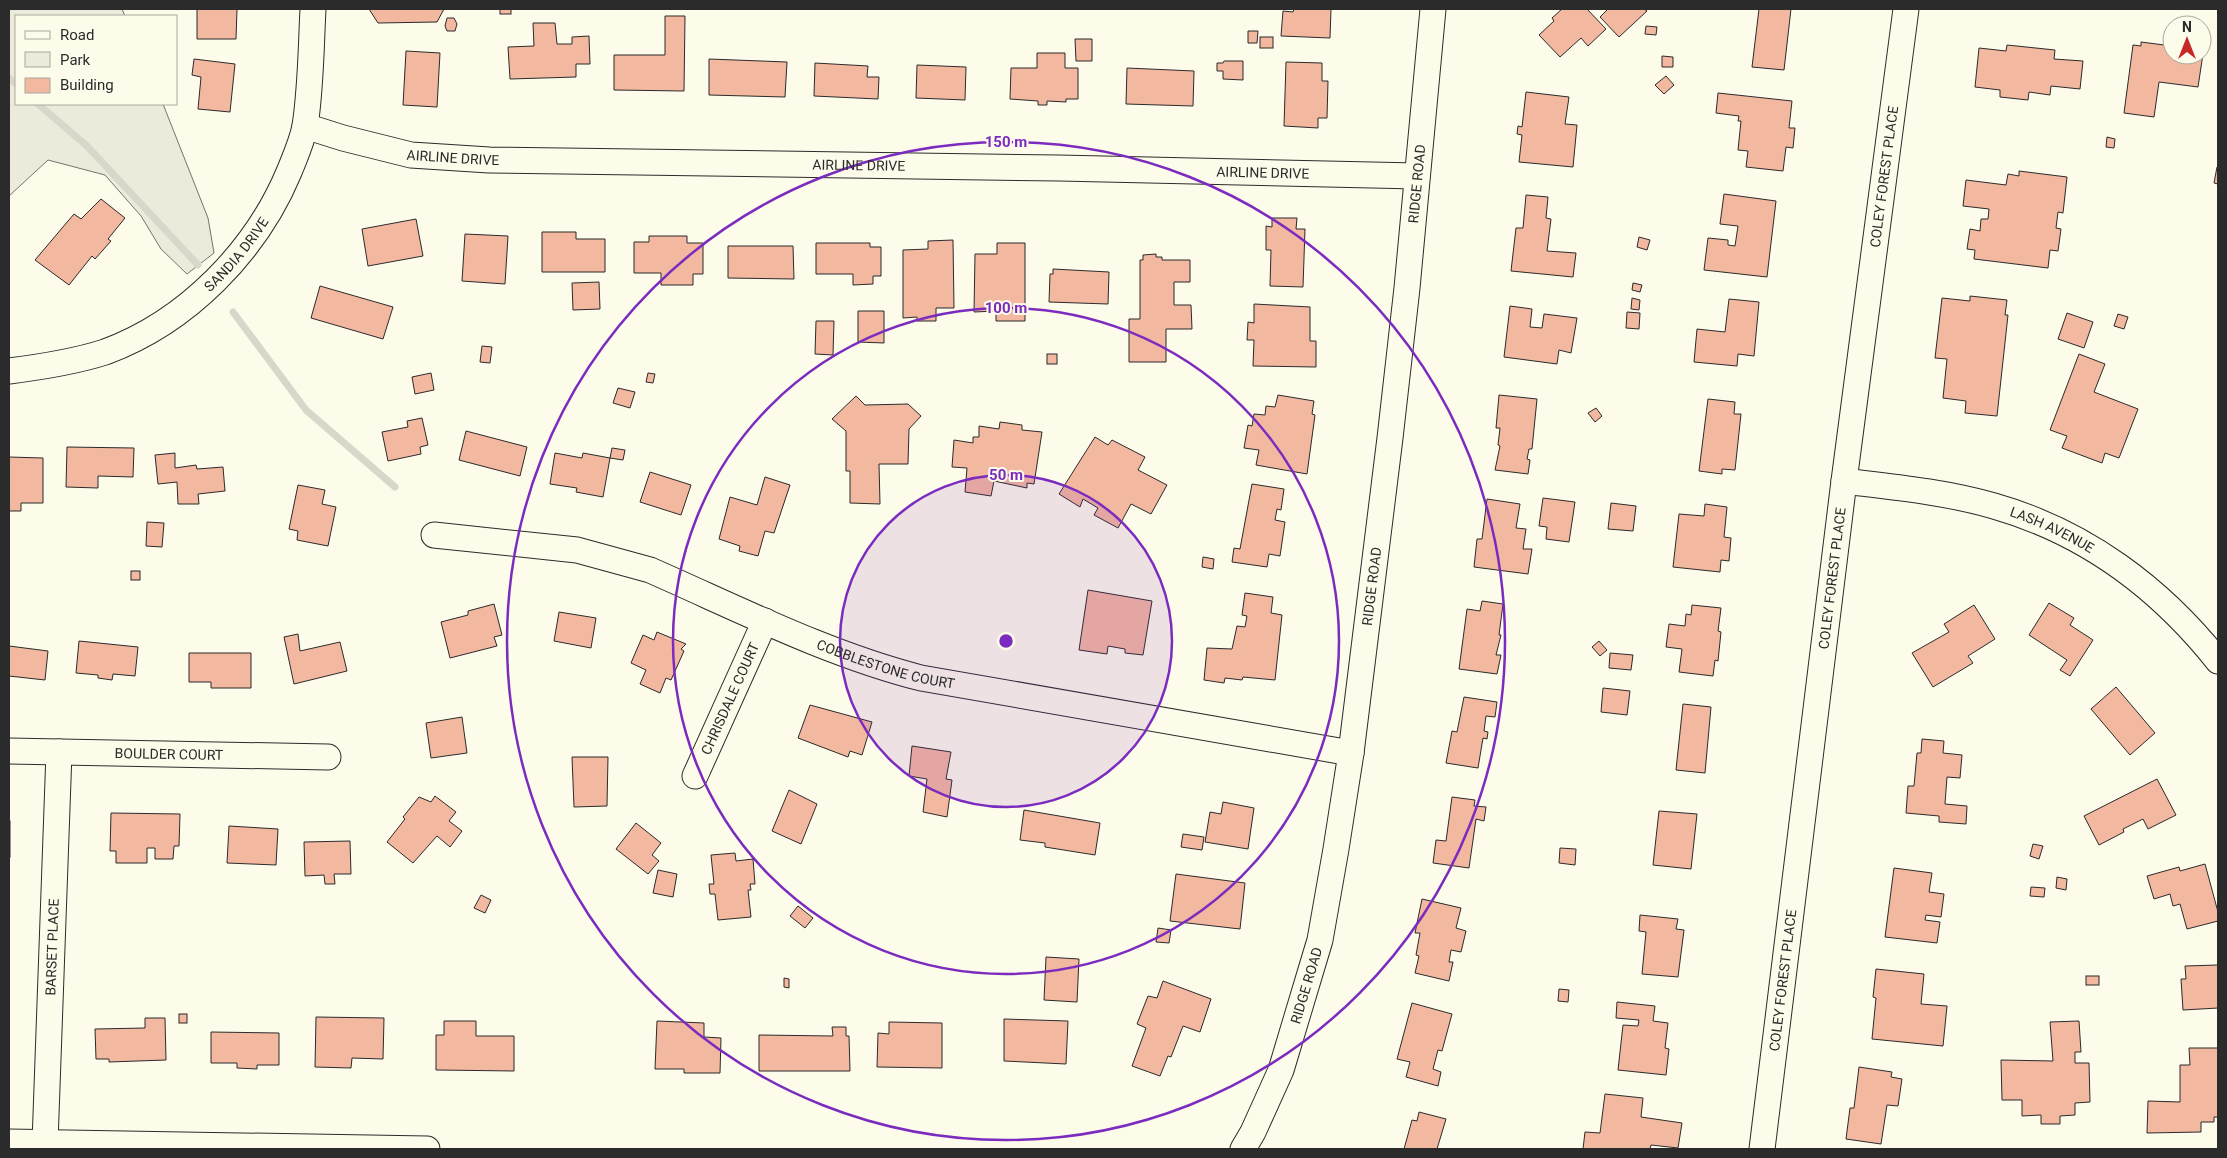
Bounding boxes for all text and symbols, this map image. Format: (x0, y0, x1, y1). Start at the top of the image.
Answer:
legend (15, 15, 178, 105)
north arrow (2162, 15, 2212, 65)
text: N (2182, 19, 2192, 35)
text: Road (60, 26, 94, 44)
text: Park (60, 51, 91, 69)
text: Building (60, 76, 114, 94)
street label: COLEY FOREST PLACE (1867, 105, 1901, 248)
text: 150 m (985, 133, 1027, 151)
street label: RIDGE ROAD (1405, 144, 1428, 224)
street label: AIRLINE DRIVE (406, 147, 500, 168)
street label: AIRLINE DRIVE (812, 157, 905, 174)
street label: AIRLINE DRIVE (1216, 164, 1309, 182)
street label: SANDIA DRIVE (201, 214, 272, 295)
text: 100 m (985, 299, 1027, 317)
text: 50 m (989, 466, 1023, 484)
street label: LASH AVENUE (2008, 504, 2097, 556)
street label: COLEY FOREST PLACE (1815, 506, 1849, 650)
street label: RIDGE ROAD (1359, 546, 1384, 627)
centre of rings (997, 632, 1015, 650)
street label: COBBLESTONE COURT (814, 636, 957, 692)
street label: CHRISDALE COURT (698, 639, 763, 757)
street label: BOULDER COURT (115, 745, 224, 763)
street label: BARSET PLACE (42, 898, 62, 996)
street label: COLEY FOREST PLACE (1766, 908, 1799, 1052)
street label: RIDGE ROAD (1287, 945, 1325, 1026)

